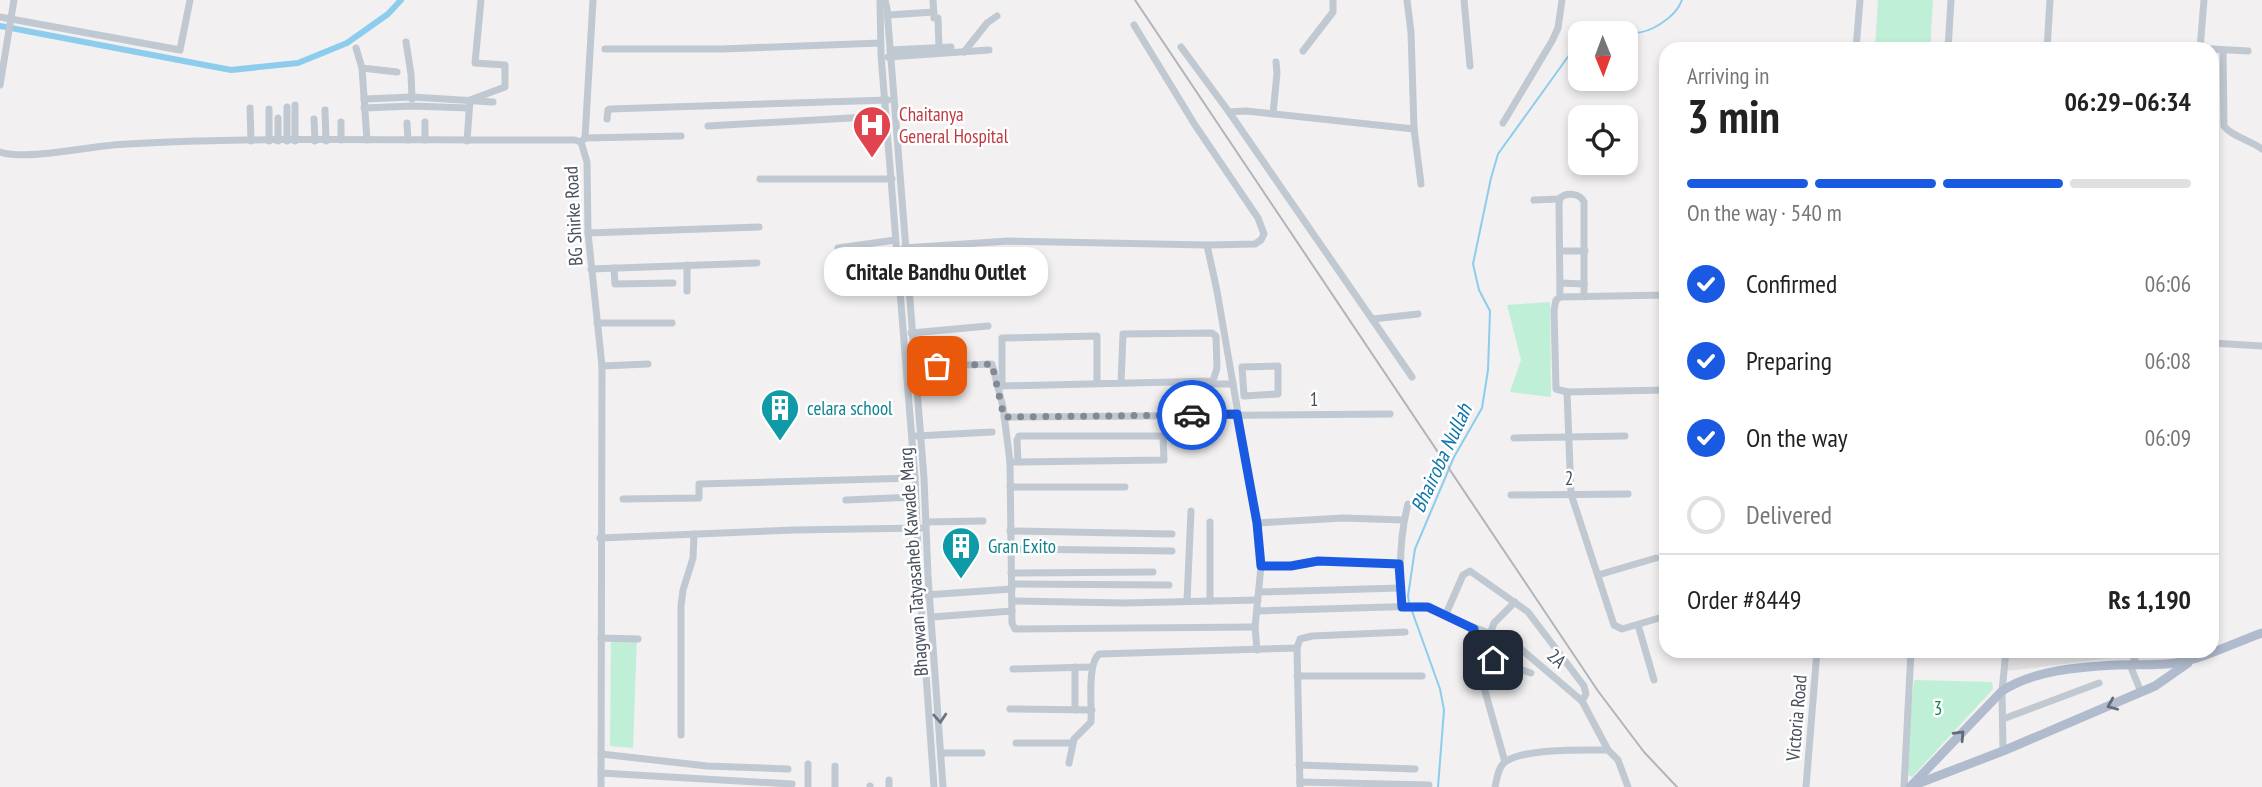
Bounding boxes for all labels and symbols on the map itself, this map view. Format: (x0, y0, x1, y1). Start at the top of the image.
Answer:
north arrow (1568, 21, 1638, 91)
place label: Chaitanya General Hospital (899, 102, 1009, 148)
hospital icon: Chaitanya General Hospital (851, 104, 893, 159)
street label: BG Shirke Road (558, 166, 588, 266)
callout: Chitale Bandhu Outlet (825, 247, 1049, 296)
pin (907, 336, 967, 396)
courier (1157, 380, 1227, 450)
building icon: celara school (759, 387, 801, 442)
street label: 1 (1310, 387, 1318, 411)
place label: celara school (807, 396, 893, 420)
water label: Bhairoba Nullah (1404, 398, 1479, 517)
street label: Bhagwan Tatyasaheb Kawade Marg (893, 447, 933, 677)
street label: 2 (1565, 466, 1573, 490)
building icon: Gran Exito (940, 525, 982, 580)
place label: Gran Exito (988, 534, 1056, 558)
pin (1463, 630, 1523, 690)
street label: 2A (1542, 643, 1572, 673)
street label: Victoria Road (1780, 674, 1812, 763)
park label: 3 (1934, 696, 1942, 720)
one-way arrow (2107, 696, 2119, 710)
one-way arrow (932, 713, 947, 724)
one-way arrow (1952, 731, 1964, 744)

